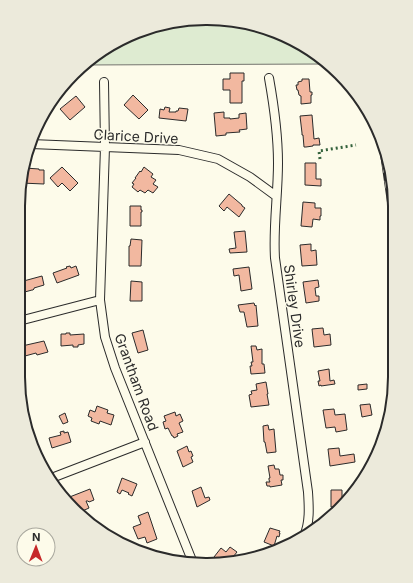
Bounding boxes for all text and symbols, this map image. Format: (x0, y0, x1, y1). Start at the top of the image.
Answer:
street label: Clarice Drive (93, 125, 179, 147)
street label: Shirley Drive (281, 263, 309, 349)
street label: Grantham Road (111, 331, 163, 433)
north arrow (16, 527, 56, 567)
text: N (32, 530, 40, 544)

